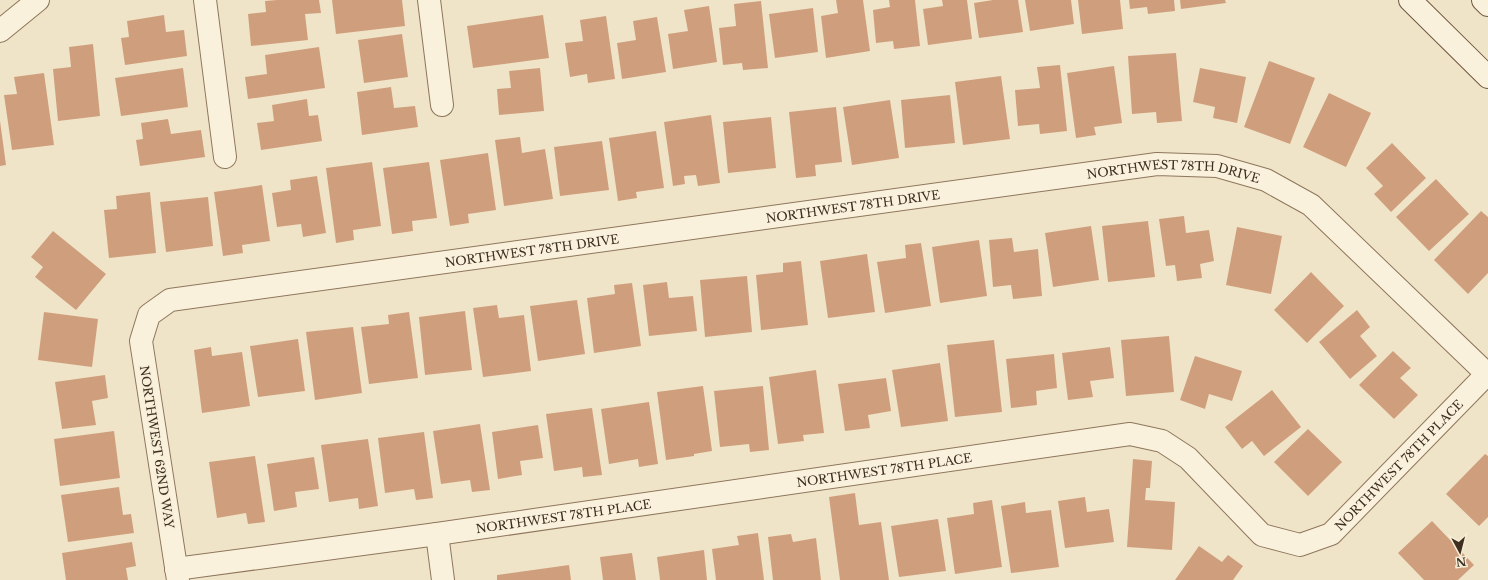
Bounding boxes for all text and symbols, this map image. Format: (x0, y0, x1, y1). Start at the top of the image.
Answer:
street label: NORTHWEST 78TH DRIVE (1086, 156, 1262, 186)
street label: NORTHWEST 78TH DRIVE (765, 186, 941, 225)
street label: NORTHWEST 78TH DRIVE (444, 231, 620, 270)
street label: NORTHWEST 62ND WAY (137, 364, 177, 530)
street label: NORTHWEST 78TH PLACE (1331, 396, 1466, 533)
street label: NORTHWEST 78TH PLACE (795, 449, 973, 490)
street label: NORTHWEST 78TH PLACE (475, 496, 652, 536)
north arrow (1440, 532, 1480, 572)
text: N (1455, 554, 1467, 570)

